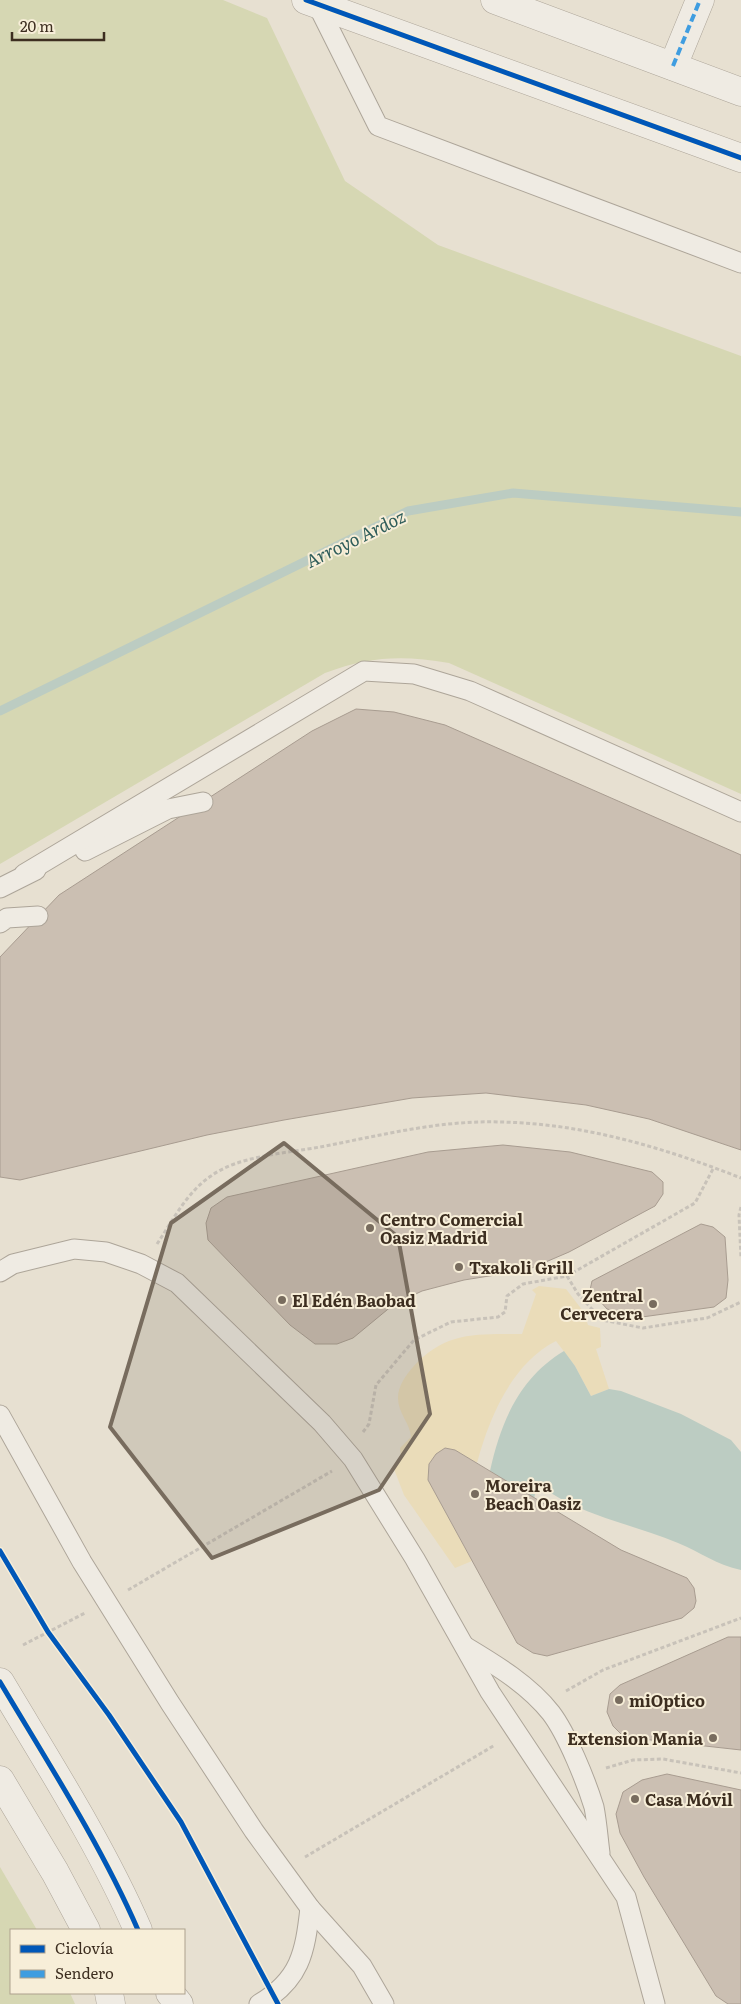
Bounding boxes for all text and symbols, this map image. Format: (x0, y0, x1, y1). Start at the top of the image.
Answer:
scale bar (12, 10, 105, 42)
text: 20 m (20, 14, 54, 37)
water label: Arroyo Ardoz (300, 502, 410, 574)
place label: Centro Comercial Oasiz Madrid (380, 1207, 523, 1249)
marker: Centro Comercial Oasiz Madrid (364, 1222, 376, 1234)
place label: Txakoli Grill (469, 1255, 574, 1279)
marker: Txakoli Grill (453, 1261, 465, 1273)
place label: Zentral Cervecera (560, 1283, 644, 1325)
place label: El Edén Baobad (292, 1288, 416, 1312)
marker: El Edén Baobad (276, 1294, 288, 1306)
marker: Zentral Cervecera (647, 1298, 659, 1310)
place label: Moreira Beach Oasiz (485, 1473, 582, 1515)
marker: Moreira Beach Oasiz (469, 1488, 481, 1500)
place label: miOptico (629, 1688, 705, 1712)
marker: miOptico (613, 1694, 625, 1706)
place label: Extension Mania (567, 1726, 704, 1750)
marker: Extension Mania (707, 1732, 719, 1744)
place label: Casa Móvil (645, 1787, 733, 1811)
marker: Casa Móvil (629, 1793, 641, 1805)
legend (10, 1929, 185, 1994)
text: Ciclovía (55, 1936, 114, 1959)
text: Sendero (55, 1961, 114, 1984)

